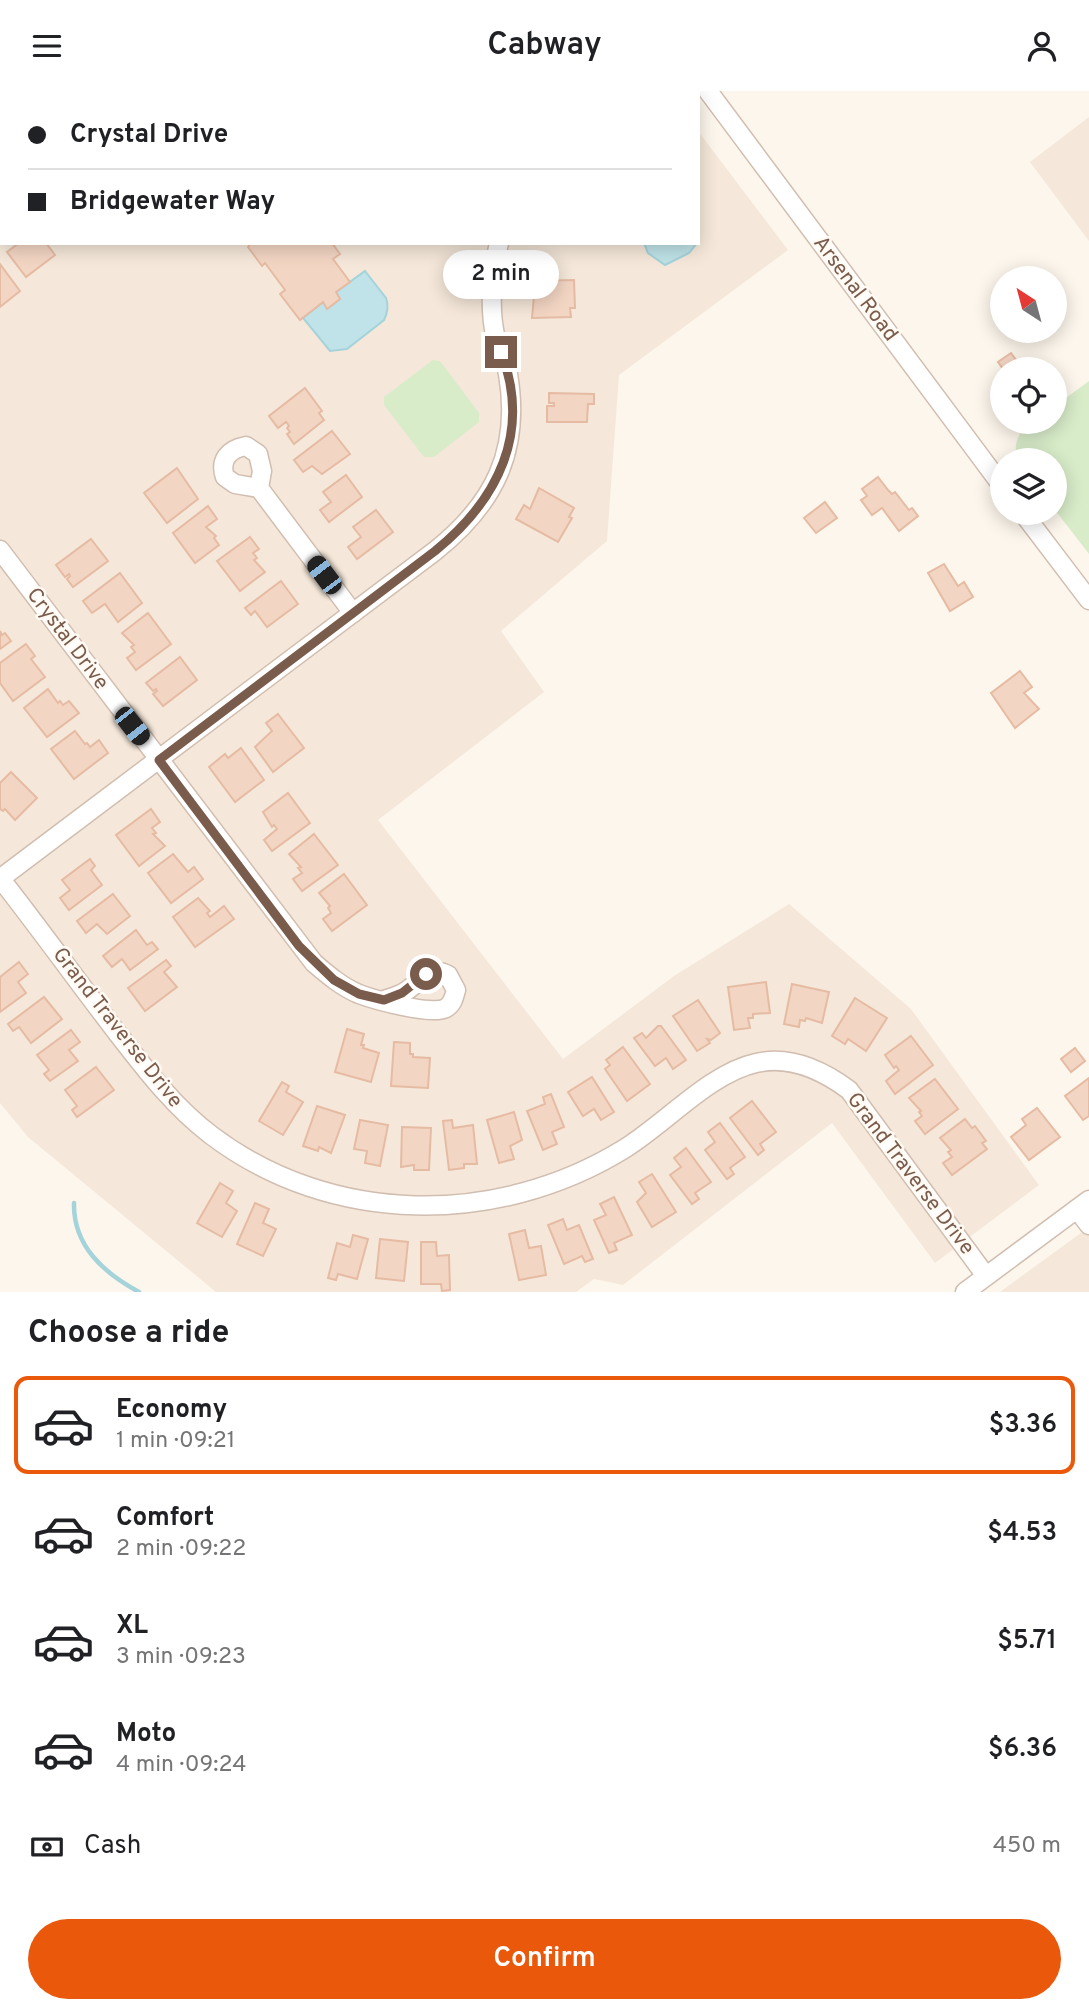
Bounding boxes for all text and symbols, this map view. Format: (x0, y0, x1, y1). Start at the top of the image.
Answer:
text: Cabway (487, 26, 602, 66)
icon: menu (28, 27, 66, 65)
icon: person (1023, 27, 1061, 65)
text: Crystal Drive (70, 119, 228, 152)
text: Bridgewater Way (70, 186, 275, 219)
street label: Arsenal Road (806, 231, 904, 347)
callout: 2 min (443, 251, 559, 299)
text: 2 min (471, 260, 531, 289)
north arrow (990, 266, 1068, 343)
map controls (990, 266, 1067, 525)
route end (485, 336, 517, 368)
button: locate (990, 357, 1067, 434)
button: layers (990, 448, 1067, 525)
car (303, 552, 346, 598)
street label: Crystal Drive (20, 582, 114, 696)
car (111, 703, 154, 749)
street label: Grand Traverse Drive (46, 942, 188, 1114)
route start (410, 958, 442, 990)
street label: Grand Traverse Drive (840, 1087, 980, 1261)
text: Choose a ride (28, 1314, 229, 1354)
icon: car (32, 1394, 95, 1457)
text: Economy (116, 1394, 227, 1427)
text: $3.36 (989, 1409, 1057, 1442)
text: 1 min · 09:21 (116, 1427, 235, 1456)
icon: car (32, 1502, 95, 1565)
text: Comfort (116, 1502, 214, 1535)
text: $4.53 (987, 1517, 1057, 1550)
text: 2 min · 09:22 (116, 1535, 246, 1564)
icon: car (32, 1610, 95, 1673)
text: XL (116, 1610, 148, 1643)
text: $5.71 (997, 1625, 1057, 1658)
text: 3 min · 09:23 (116, 1643, 246, 1672)
icon: car (32, 1718, 95, 1781)
text: Moto (116, 1718, 176, 1751)
text: $6.36 (988, 1733, 1057, 1766)
text: 4 min · 09:24 (116, 1751, 247, 1780)
icon: cash (28, 1828, 66, 1866)
text: Cash (84, 1830, 141, 1863)
text: 450 m (993, 1832, 1061, 1861)
button: Confirm (28, 1919, 1061, 1999)

